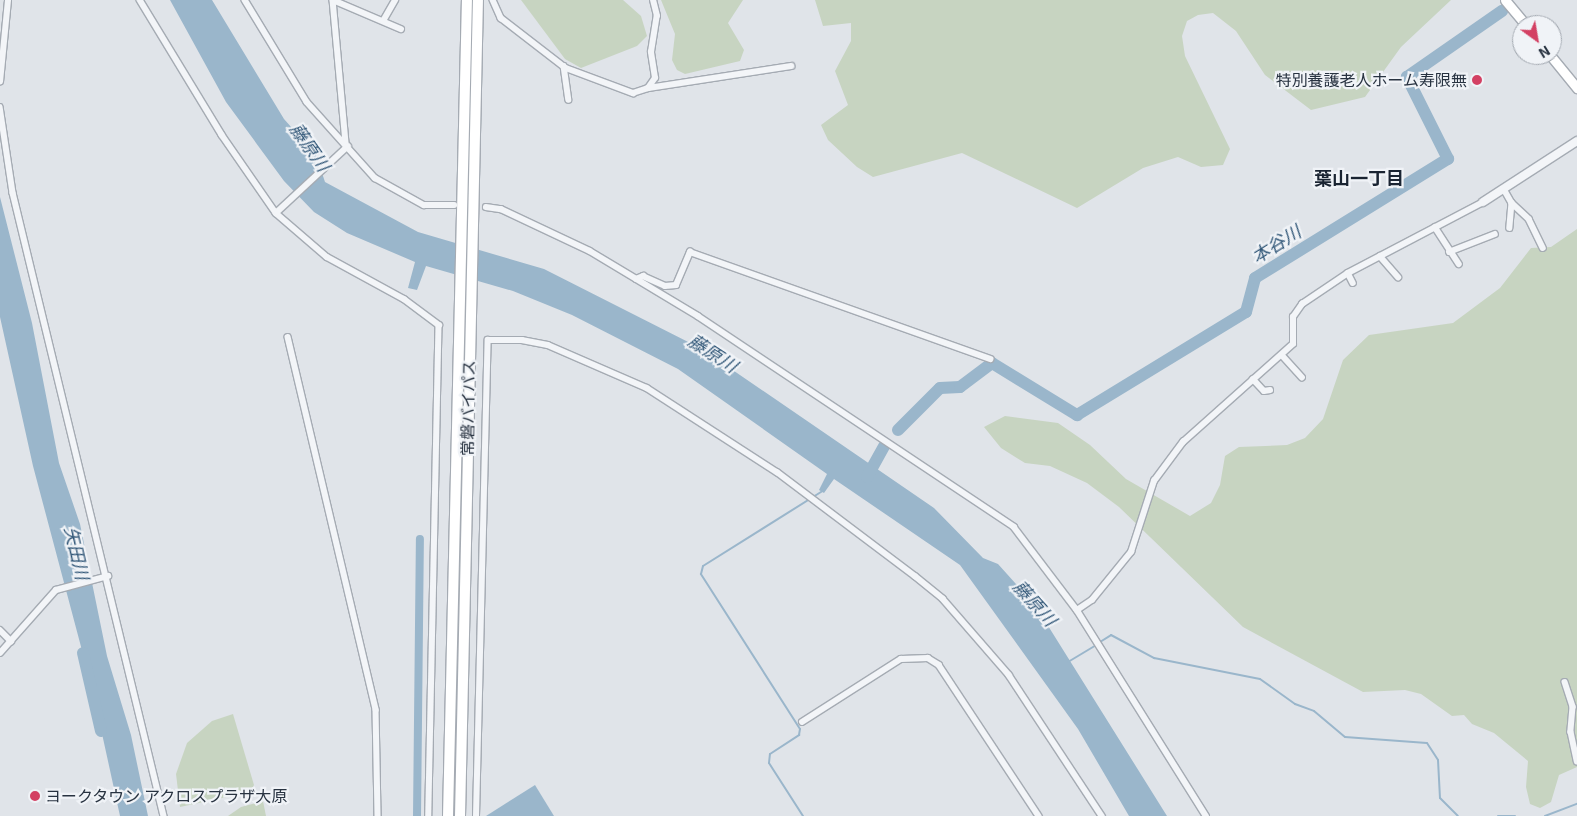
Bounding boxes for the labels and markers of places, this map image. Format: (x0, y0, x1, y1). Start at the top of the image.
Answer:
place label: 特別養護老人ホーム寿限無 (1275, 70, 1467, 90)
marker: 特別養護老人ホーム寿限無 (1471, 74, 1483, 86)
place label: ヨークタウン アクロスプラザ大原 (45, 786, 289, 806)
marker: ヨークタウン アクロスプラザ大原 (29, 790, 41, 802)

